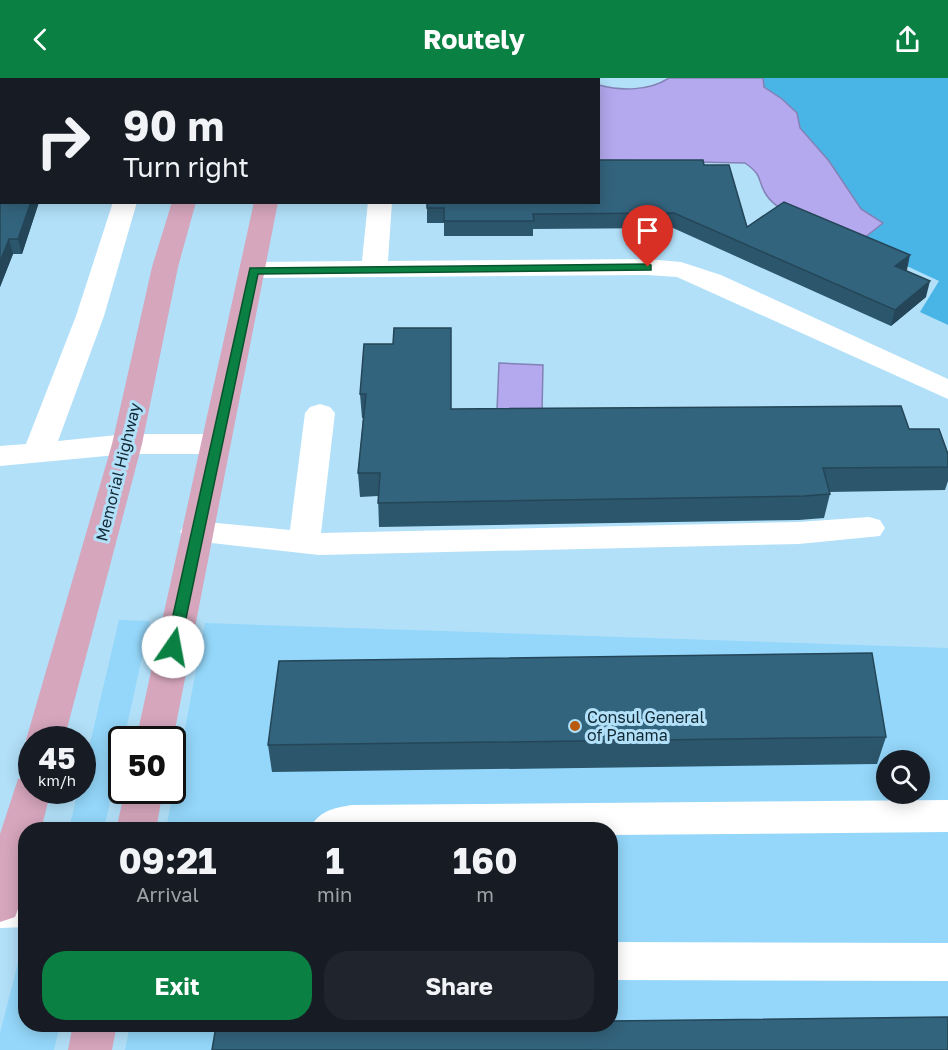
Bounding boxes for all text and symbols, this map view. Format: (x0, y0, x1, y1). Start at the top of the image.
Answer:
icon: back (24, 23, 57, 56)
text: Routely (423, 23, 525, 55)
icon: share (891, 23, 924, 56)
text: 90 m (123, 100, 224, 150)
icon: right (24, 102, 102, 180)
text: Turn right (123, 151, 249, 183)
pin (622, 205, 673, 267)
icon: arrive (631, 214, 664, 247)
street label: Memorial Highway (91, 401, 145, 543)
position arrow (141, 615, 205, 679)
place label: Consul General of Panama (587, 707, 705, 745)
marker: Consul General of Panama (568, 719, 582, 733)
speed limit sign: 50 (108, 726, 186, 804)
text: 45 (38, 740, 76, 776)
map controls (876, 750, 930, 804)
button: search (876, 750, 930, 804)
text: km/h (38, 771, 76, 789)
text: 09:21 (118, 839, 217, 882)
text: 1 (325, 839, 344, 882)
text: 160 (453, 839, 518, 882)
text: Arrival (136, 882, 199, 906)
text: min (317, 882, 352, 906)
text: m (476, 882, 494, 906)
button: Exit (42, 951, 312, 1020)
button: Share (324, 951, 594, 1020)

